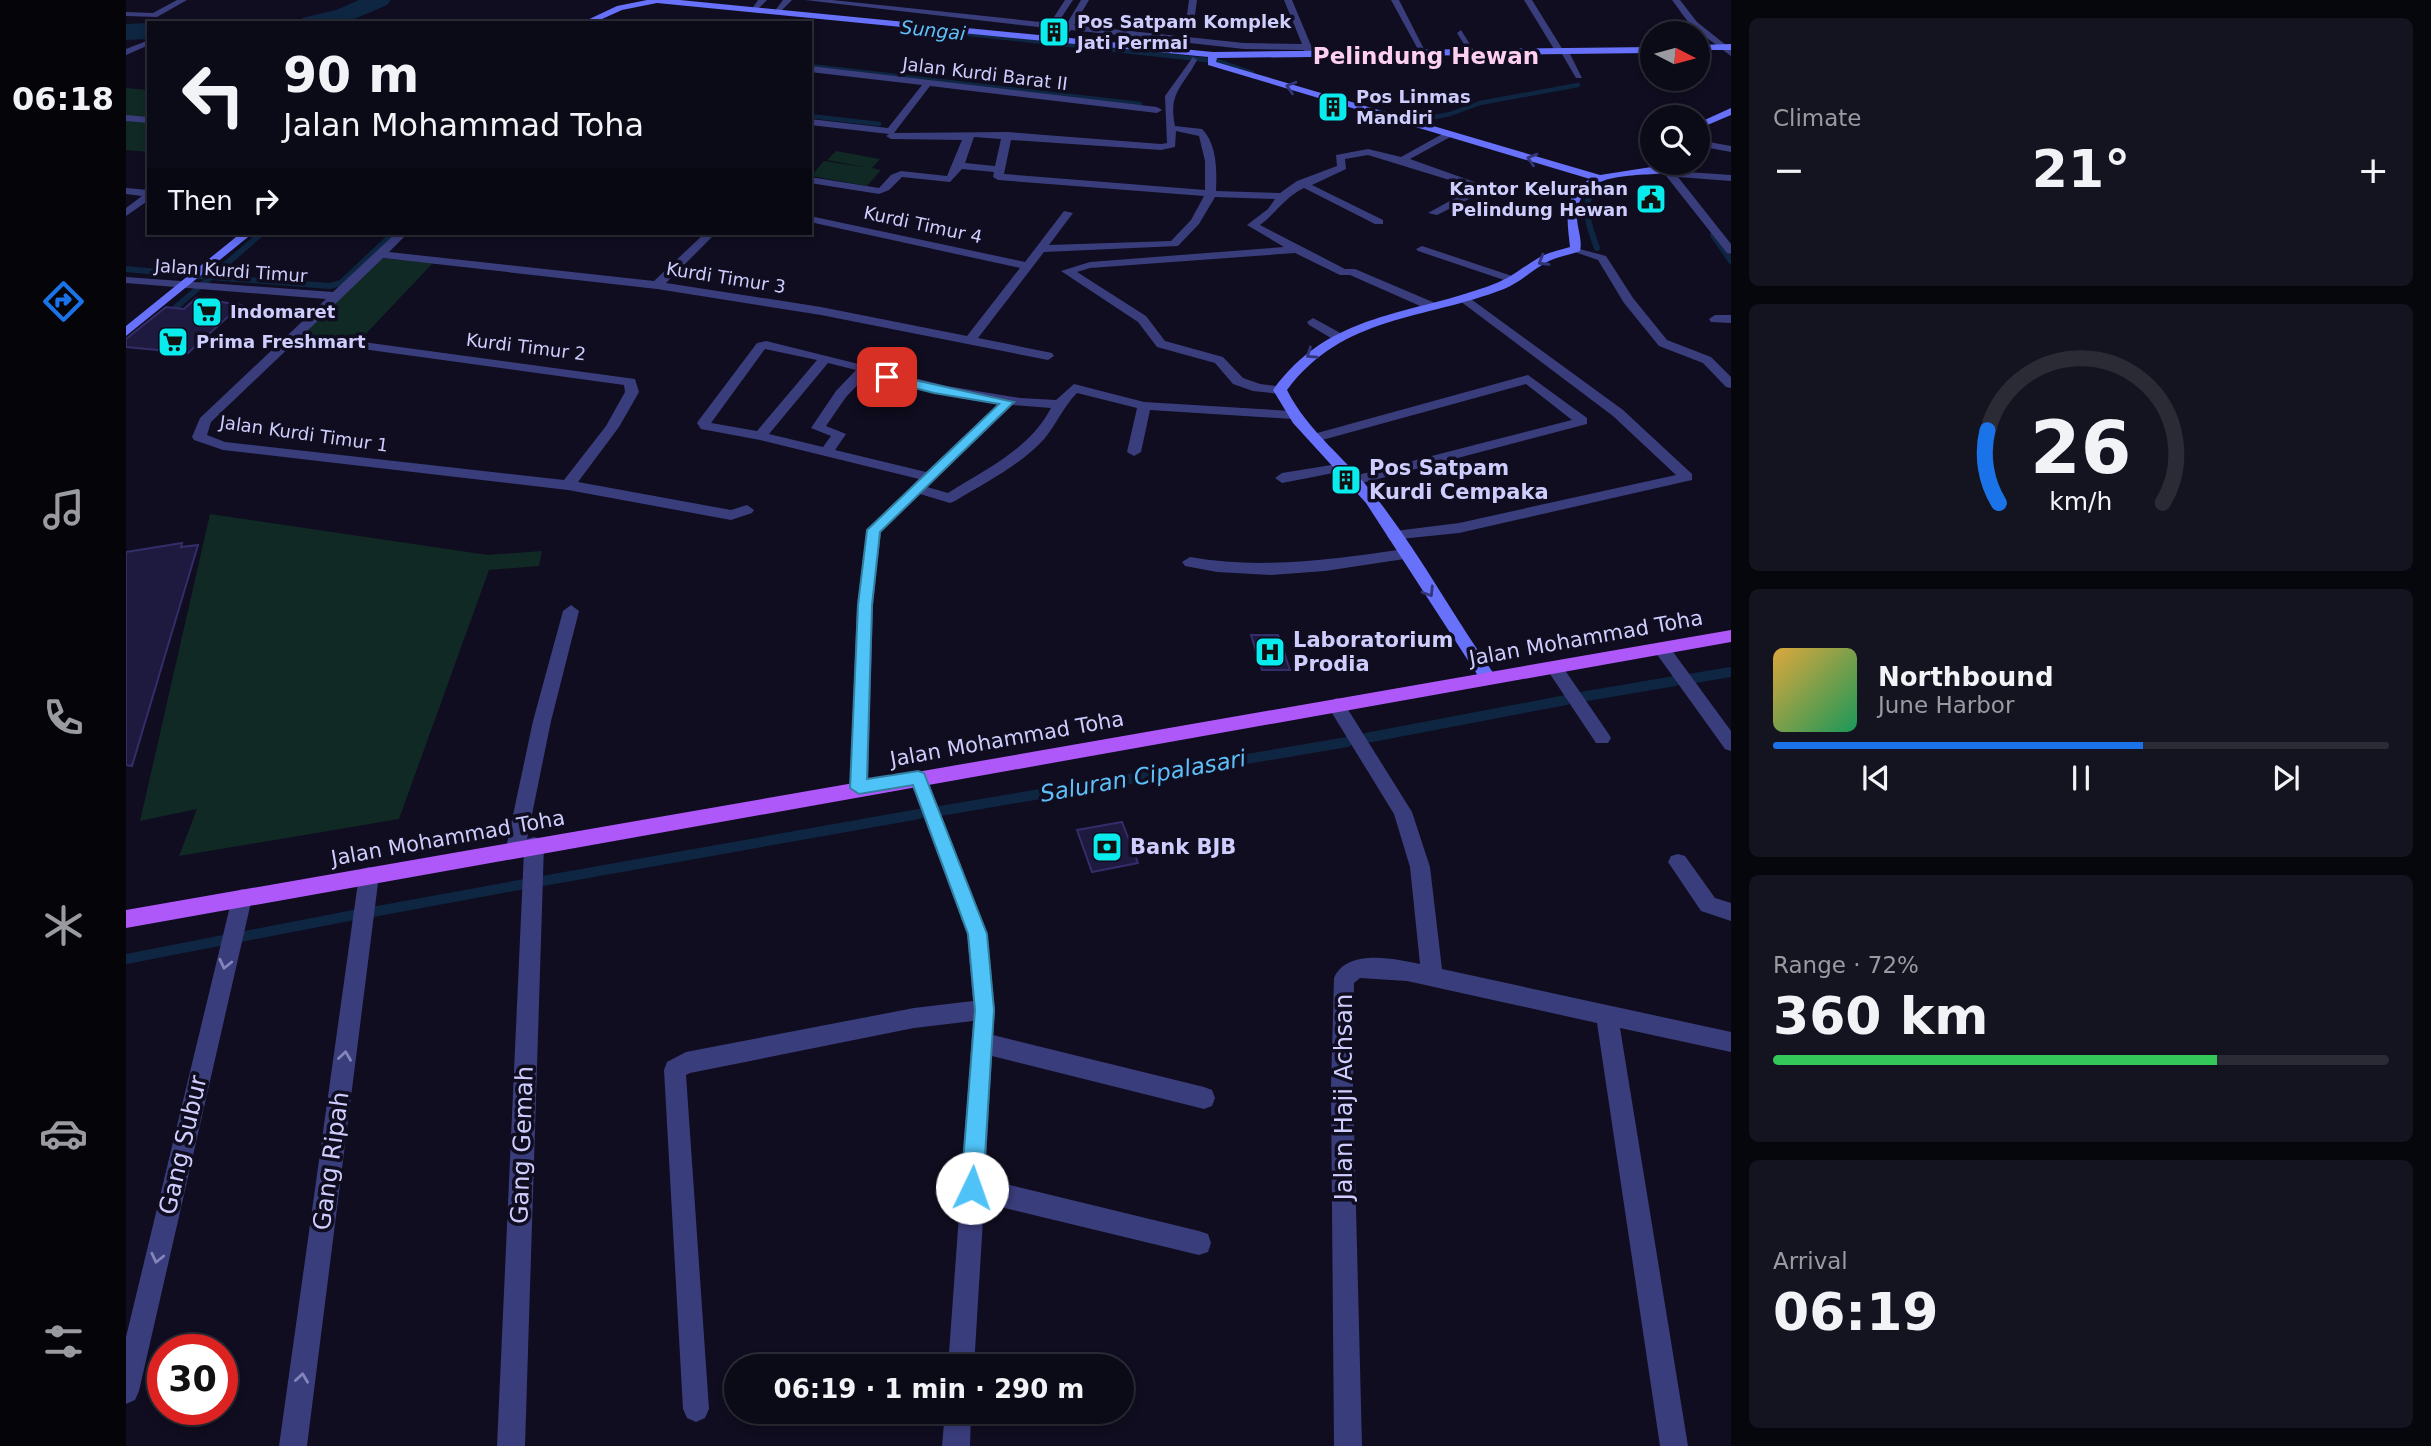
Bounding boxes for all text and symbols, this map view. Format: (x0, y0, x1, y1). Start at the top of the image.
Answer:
place label: Pos Satpam Komplek Jati Permai (1075, 11, 1292, 53)
building icon: Pos Satpam Komplek Jati Permai (1037, 15, 1071, 49)
water label: Sungai (899, 16, 967, 44)
north arrow (1640, 21, 1710, 91)
map controls (1640, 21, 1710, 175)
district label: Pelindung Hewan (1313, 43, 1539, 69)
text: 90 m (283, 47, 419, 104)
icon: left (168, 49, 259, 140)
street label: Jalan Kurdi Barat II (900, 53, 1069, 94)
text: 06:18 (12, 80, 114, 118)
one-way arrow (1285, 80, 1297, 95)
place label: Pos Linmas Mandiri (1356, 86, 1471, 128)
building icon: Pos Linmas Mandiri (1316, 90, 1350, 124)
button: search (1640, 105, 1710, 175)
text: Climate (1773, 105, 1862, 131)
text: Jalan Mohammad Toha (283, 106, 644, 144)
text: 21° (2032, 139, 2130, 199)
text: − (1773, 148, 1805, 192)
text: + (2357, 148, 2389, 192)
one-way arrow (1527, 152, 1539, 167)
place label: Kantor Kelurahan Pelindung Hewan (1449, 178, 1628, 220)
icon: right (247, 182, 285, 220)
public building icon: Kantor Kelurahan Pelindung Hewan (1634, 182, 1668, 216)
text: Then (168, 186, 233, 216)
street label: Kurdi Timur 4 (862, 202, 984, 247)
one-way arrow (1537, 253, 1550, 266)
street label: Jalan Kurdi Timur (153, 255, 309, 286)
street label: Kurdi Timur 3 (665, 258, 787, 297)
icon: directions (39, 277, 88, 326)
supermarket icon: Indomaret (190, 295, 224, 329)
place label: Indomaret (230, 301, 336, 322)
supermarket icon: Prima Freshmart (156, 325, 190, 359)
street label: Kurdi Timur 2 (465, 329, 587, 364)
place label: Prima Freshmart (196, 331, 366, 352)
one-way arrow (1306, 346, 1319, 358)
pin (857, 347, 917, 407)
icon: arrive (868, 358, 906, 396)
text: 26 (2030, 406, 2132, 491)
street label: Jalan Kurdi Timur 1 (217, 411, 390, 456)
place label: Pos Satpam Kurdi Cempaka (1369, 456, 1549, 504)
building icon: Pos Satpam Kurdi Cempaka (1329, 463, 1363, 497)
icon: music (39, 485, 88, 534)
text: km/h (2049, 487, 2113, 516)
one-way arrow (1421, 584, 1434, 597)
street label: Jalan Mohammad Toha (1465, 606, 1705, 671)
place label: Laboratorium Prodia (1293, 628, 1453, 676)
hospital icon: Laboratorium Prodia (1253, 635, 1287, 669)
text: Northbound (1878, 662, 2054, 692)
text: June Harbor (1878, 692, 2014, 718)
icon: phone (39, 693, 88, 742)
street label: Jalan Mohammad Toha (886, 707, 1126, 772)
water label: Saluran Cipalasari (1038, 745, 1249, 807)
icon: previous (1857, 759, 1895, 797)
icon: pause (2062, 759, 2100, 797)
icon: next (2267, 759, 2305, 797)
street label: Jalan Mohammad Toha (327, 806, 567, 871)
bank icon: Bank BJB (1090, 830, 1124, 864)
place label: Bank BJB (1130, 835, 1236, 859)
icon: climate (39, 901, 88, 950)
text: Range · 72% (1773, 952, 1919, 978)
one-way arrow (219, 958, 234, 970)
text: 360 km (1773, 986, 1988, 1046)
street label: Jalan Haji Achsan (1330, 994, 1358, 1202)
one-way arrow (338, 1050, 353, 1062)
street label: Gang Gemah (505, 1066, 539, 1224)
street label: Gang Subur (153, 1072, 213, 1217)
street label: Gang Ripah (307, 1090, 355, 1232)
icon: car (39, 1109, 88, 1158)
position arrow (935, 1151, 1009, 1225)
text: Arrival (1773, 1248, 1848, 1274)
one-way arrow (151, 1252, 165, 1264)
text: 06:19 (1773, 1282, 1939, 1342)
icon: filters (39, 1317, 88, 1366)
speed limit sign: 30 (147, 1334, 238, 1425)
one-way arrow (295, 1372, 310, 1384)
text: 06:19 · 1 min · 290 m (774, 1374, 1084, 1404)

